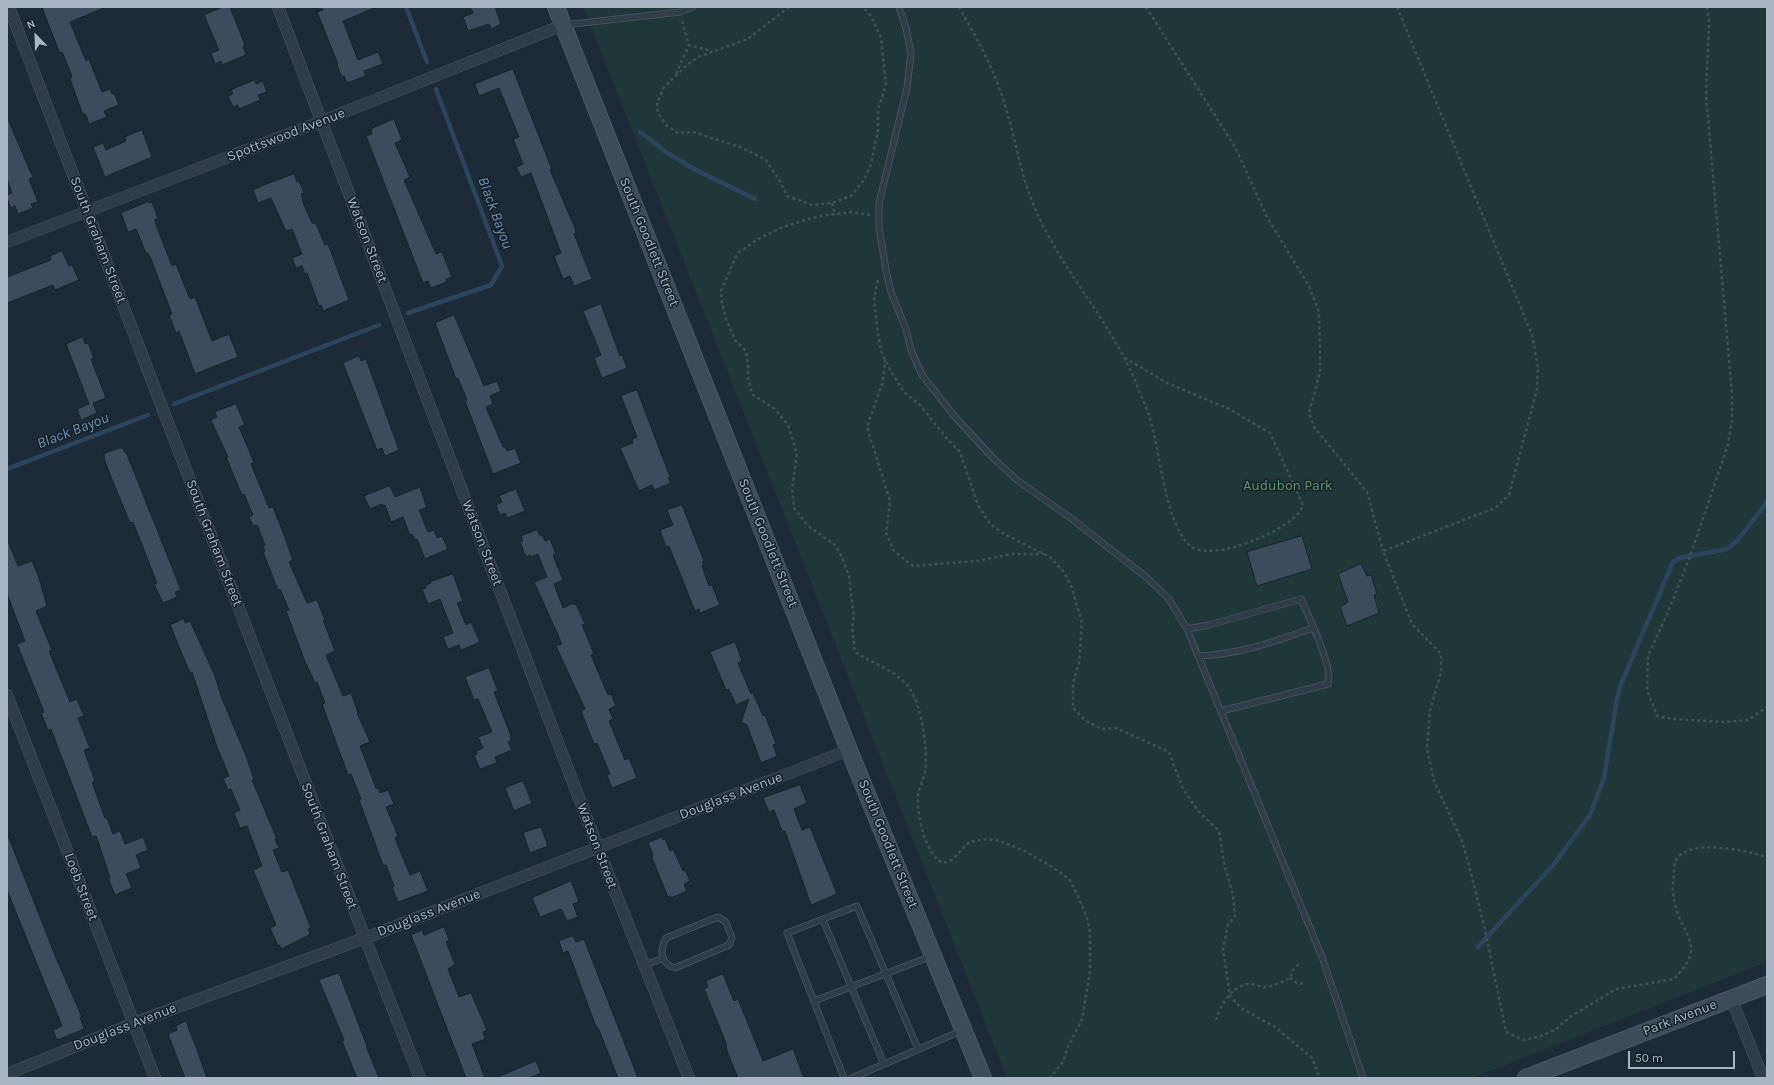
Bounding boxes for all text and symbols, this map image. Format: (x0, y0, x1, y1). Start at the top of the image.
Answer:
north arrow (16, 16, 56, 56)
text: N (25, 17, 37, 32)
street label: Spottswood Avenue (224, 105, 348, 165)
street label: South Graham Street (66, 174, 130, 306)
water label: Black Bayou (474, 174, 516, 252)
street label: South Goodlett Street (615, 175, 683, 309)
street label: Watson Street (343, 195, 391, 285)
water label: Black Bayou (35, 409, 111, 453)
street label: South Goodlett Street (734, 476, 802, 610)
street label: South Graham Street (182, 477, 246, 609)
park label: Audubon Park (1243, 478, 1333, 494)
street label: Watson Street (458, 498, 506, 588)
street label: Douglass Avenue (677, 769, 785, 823)
street label: South Goodlett Street (854, 777, 922, 911)
street label: South Graham Street (297, 780, 361, 912)
street label: Watson Street (573, 801, 621, 891)
street label: Loeb Street (60, 851, 102, 923)
street label: Douglass Avenue (375, 886, 483, 940)
street label: Park Avenue (1641, 996, 1719, 1040)
street label: Douglass Avenue (71, 1000, 179, 1054)
scale bar (1630, 1043, 1737, 1069)
text: 50 m (1635, 1051, 1663, 1065)

